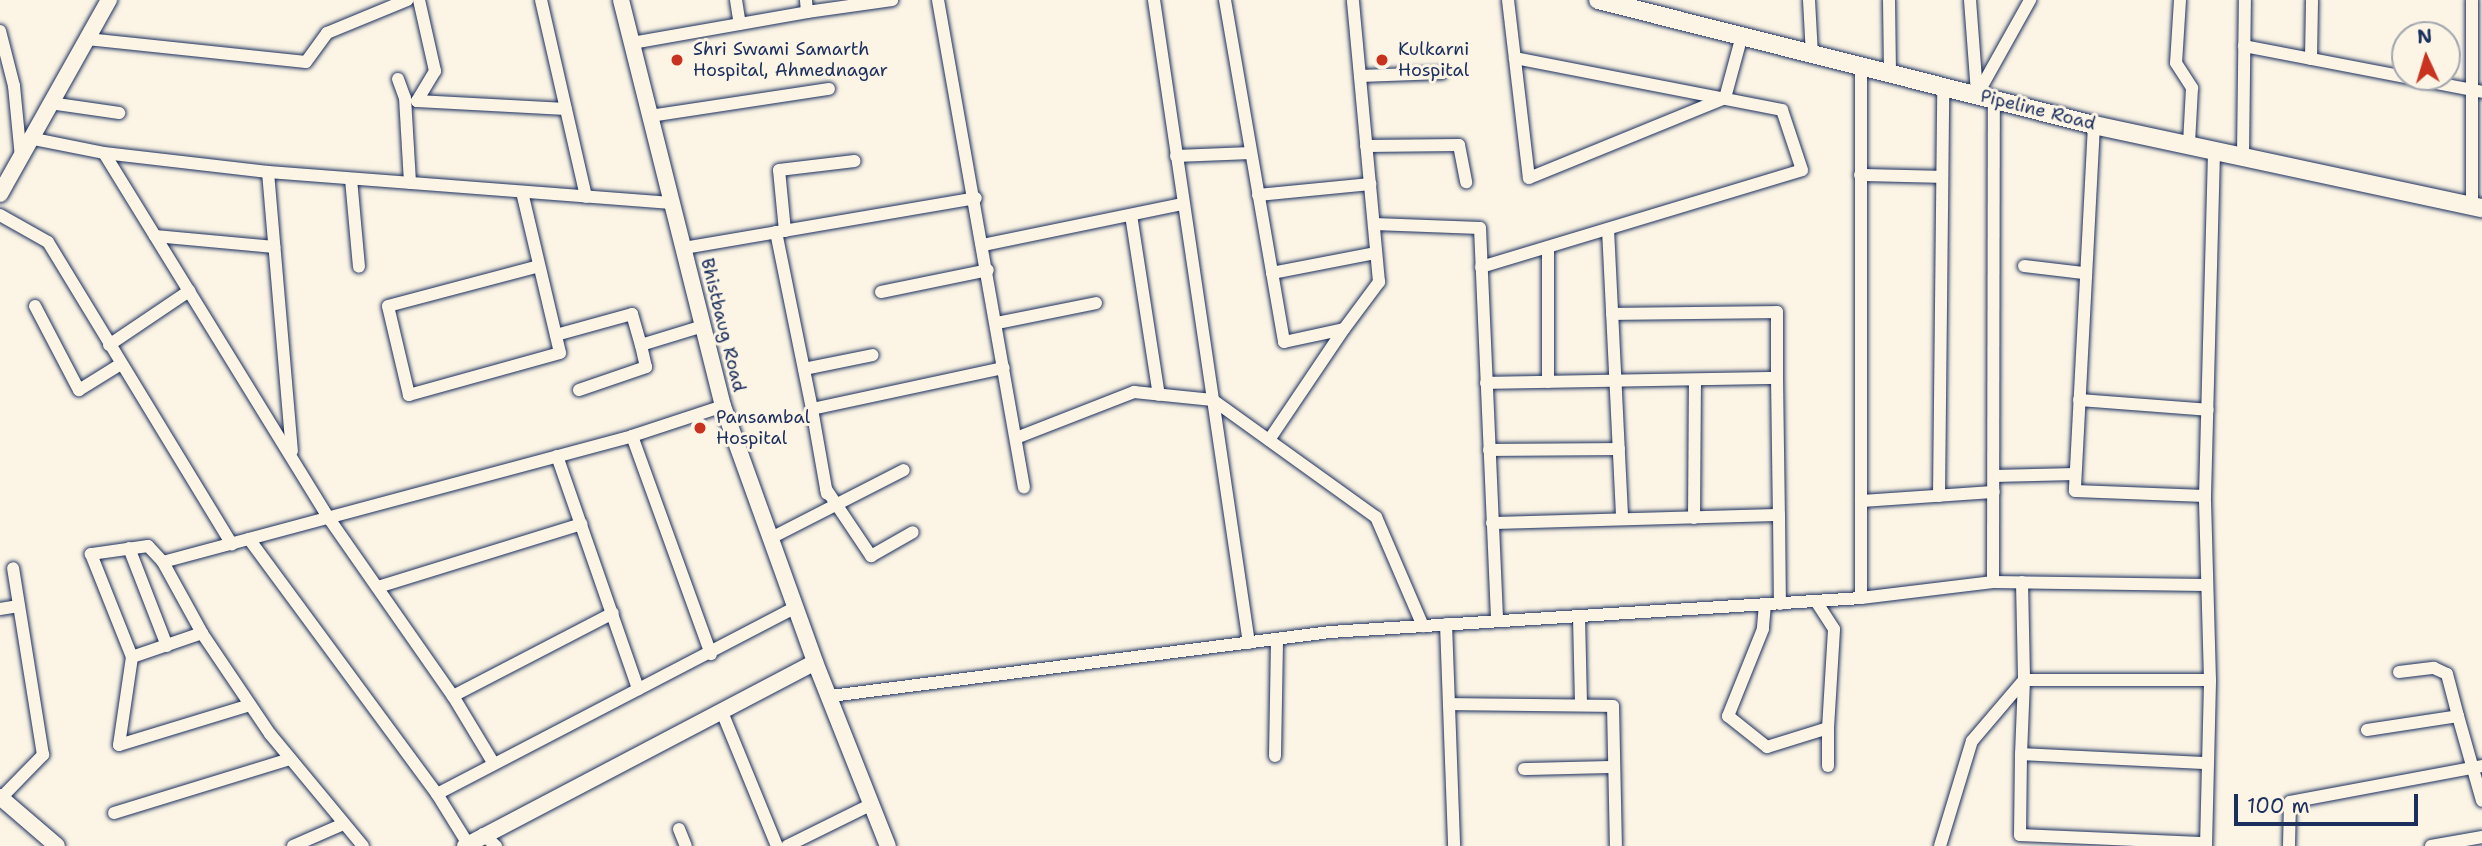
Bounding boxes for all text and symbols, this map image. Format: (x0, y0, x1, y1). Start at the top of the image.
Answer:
north arrow (2391, 21, 2461, 91)
text: N (2416, 24, 2433, 50)
place label: Shri Swami Samarth Hospital, Ahmednagar (693, 39, 888, 82)
place label: Kulkarni Hospital (1398, 39, 1469, 82)
marker: Shri Swami Samarth Hospital, Ahmednagar (667, 50, 687, 70)
marker: Kulkarni Hospital (1372, 50, 1392, 70)
street label: Pipeline Road (1978, 85, 2098, 135)
street label: Bhistbaug Road (696, 256, 750, 394)
place label: Pansambal Hospital (716, 407, 810, 450)
marker: Pansambal Hospital (690, 418, 710, 438)
scale bar (2237, 780, 2421, 824)
text: 100 m (2247, 792, 2310, 820)

